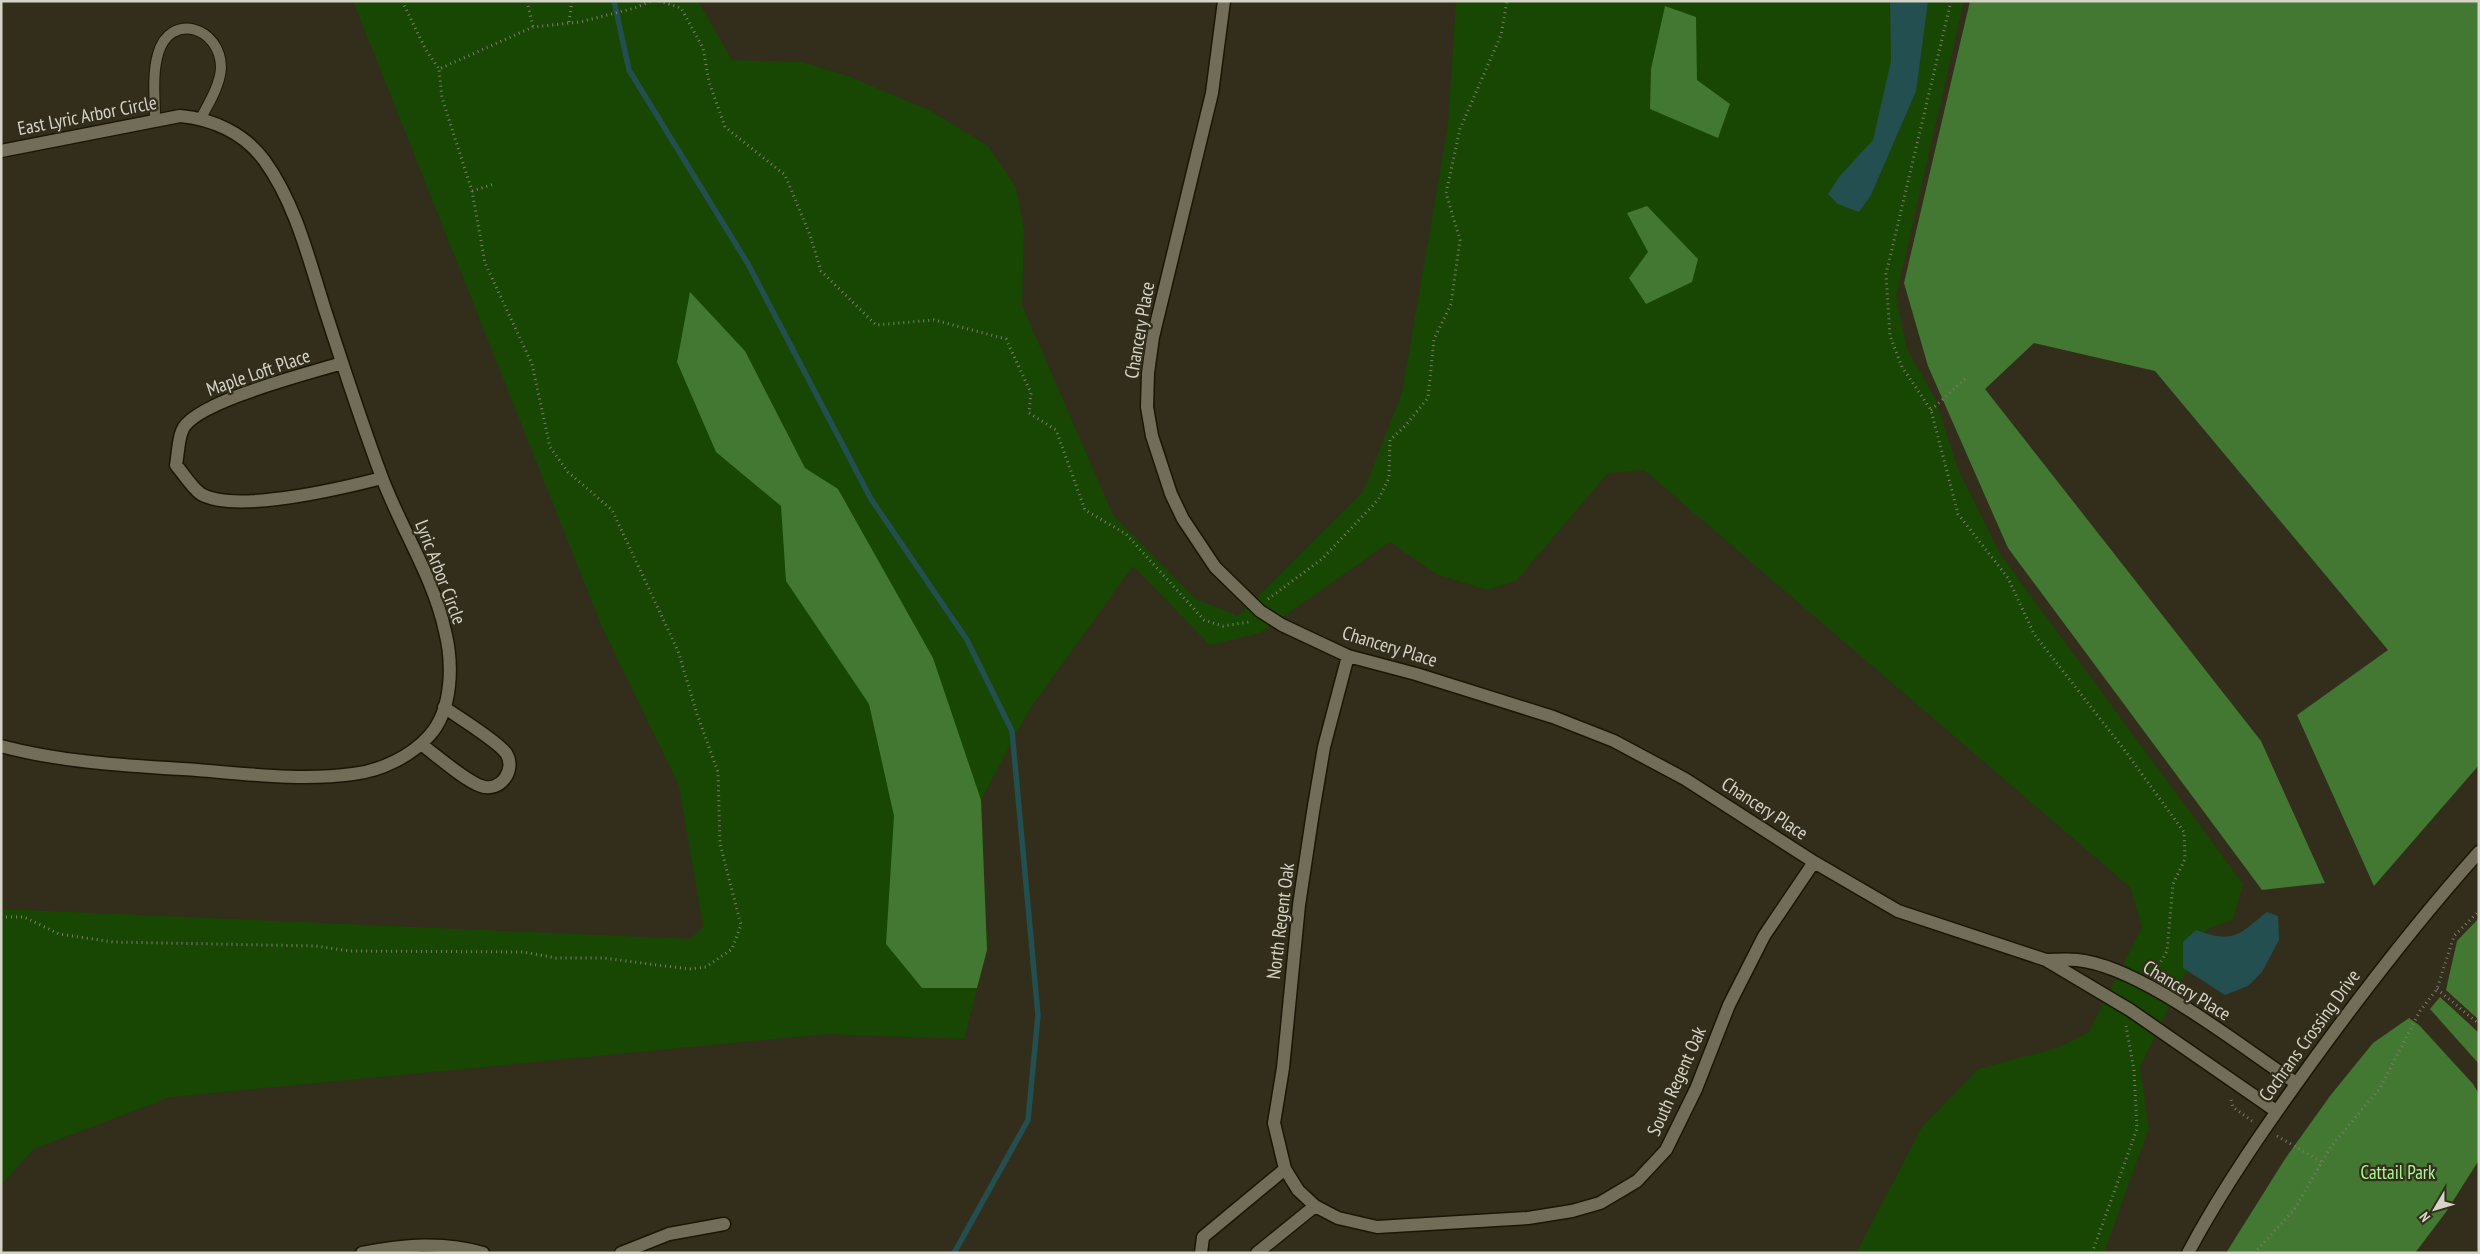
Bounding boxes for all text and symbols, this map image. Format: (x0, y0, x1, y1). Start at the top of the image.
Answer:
street label: East Lyric Arbor Circle (15, 90, 159, 140)
street label: Chancery Place (1119, 280, 1159, 380)
street label: Maple Loft Place (203, 343, 313, 401)
street label: Lyric Arbor Circle (410, 516, 472, 628)
street label: Chancery Place (1340, 620, 1441, 672)
street label: Chancery Place (1717, 771, 1813, 845)
street label: North Regent Oak (1261, 861, 1299, 980)
street label: Chancery Place (2139, 954, 2235, 1026)
street label: Cochrans Crossing Drive (2253, 964, 2365, 1106)
street label: South Regent Oak (1641, 1022, 1711, 1139)
park label: Cattail Park (2361, 1160, 2436, 1184)
north arrow (2410, 1184, 2460, 1234)
text: N (2415, 1208, 2434, 1226)

